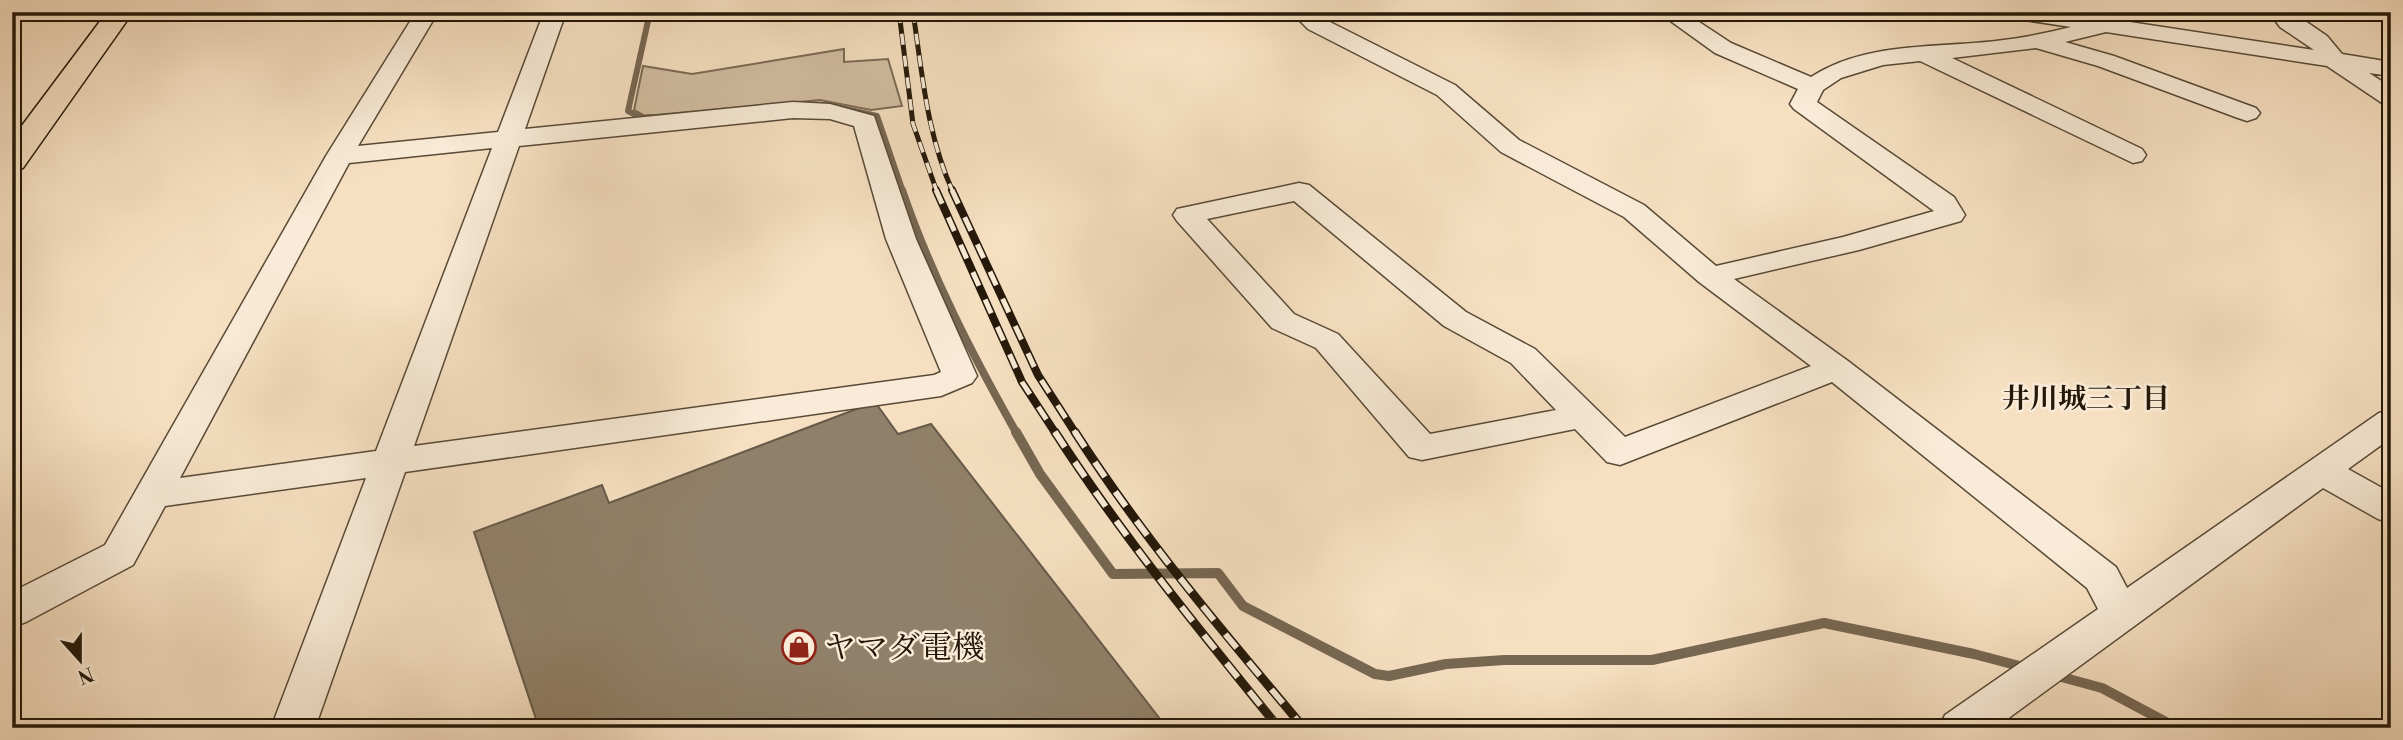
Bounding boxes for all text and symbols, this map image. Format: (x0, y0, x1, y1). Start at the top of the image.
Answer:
district label: 井川城三丁目 (2002, 382, 2170, 417)
north arrow (46, 624, 116, 694)
shop icon: ヤマダ電機 (780, 628, 818, 666)
place label: ヤマダ電機 (824, 628, 984, 668)
text: N (74, 661, 97, 689)

